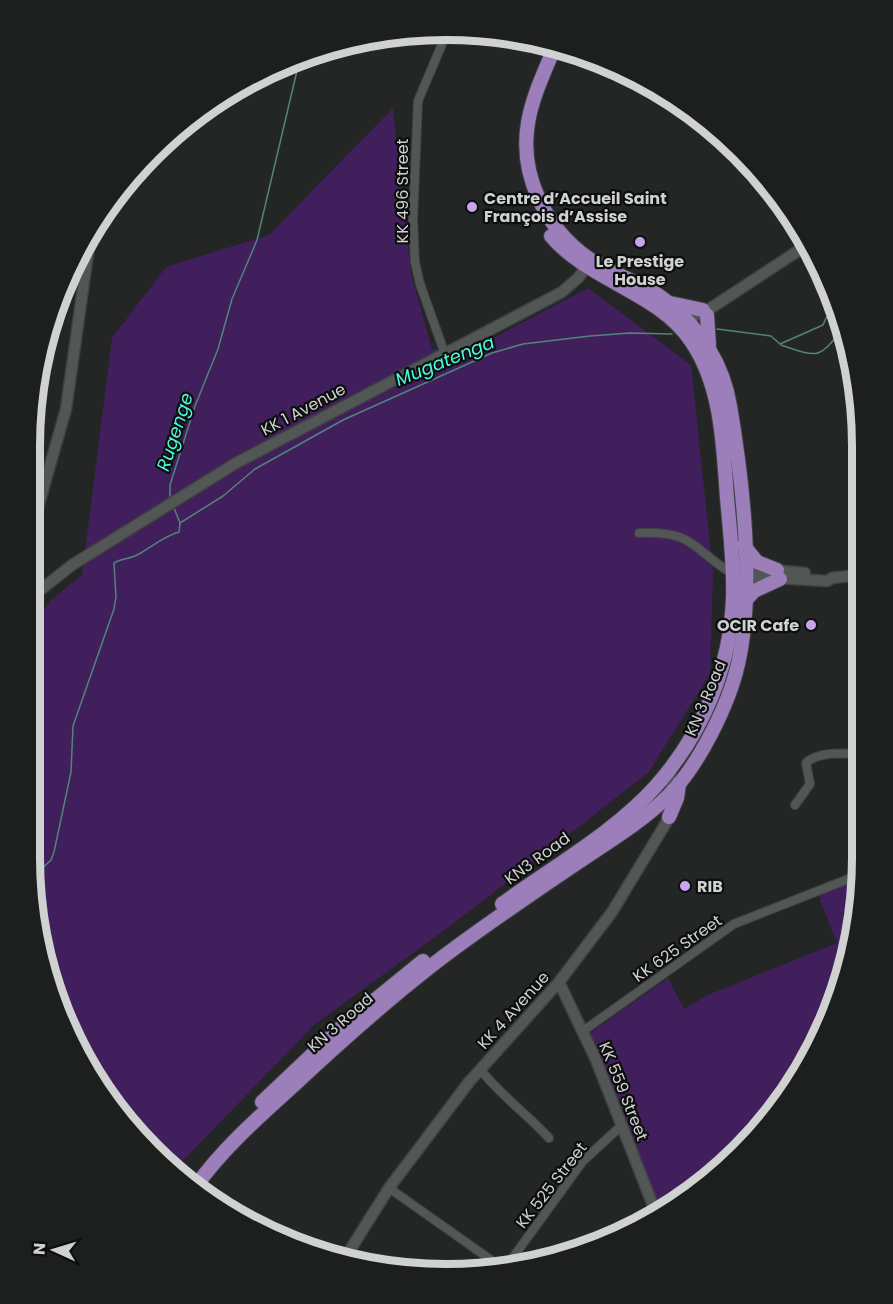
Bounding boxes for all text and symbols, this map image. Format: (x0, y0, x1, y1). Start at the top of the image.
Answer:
street label: KK 496 Street (391, 138, 414, 243)
place label: Centre d’Accueil Saint François d’Assise (484, 187, 667, 228)
marker: Centre d’Accueil Saint François d’Assise (465, 200, 479, 214)
marker: Le Prestige House (633, 235, 647, 249)
place label: Le Prestige House (596, 250, 684, 291)
water label: Mugatenga (391, 329, 498, 392)
street label: KK 1 Avenue (257, 377, 350, 441)
water label: Rugenge (150, 390, 199, 474)
place label: OCIR Cafe (717, 614, 799, 637)
marker: OCIR Cafe (804, 618, 818, 632)
street label: KN 3 Road (679, 657, 732, 740)
street label: KN3 Road (500, 827, 575, 890)
place label: RIB (697, 875, 723, 898)
marker: RIB (678, 879, 692, 893)
street label: KK 625 Street (628, 909, 727, 988)
street label: KK 4 Avenue (472, 966, 555, 1054)
street label: KN 3 Road (302, 987, 378, 1057)
street label: KK 559 Street (593, 1038, 654, 1144)
street label: KK 525 Street (510, 1137, 593, 1233)
north arrow (24, 1220, 84, 1280)
text: N (28, 1242, 51, 1256)

